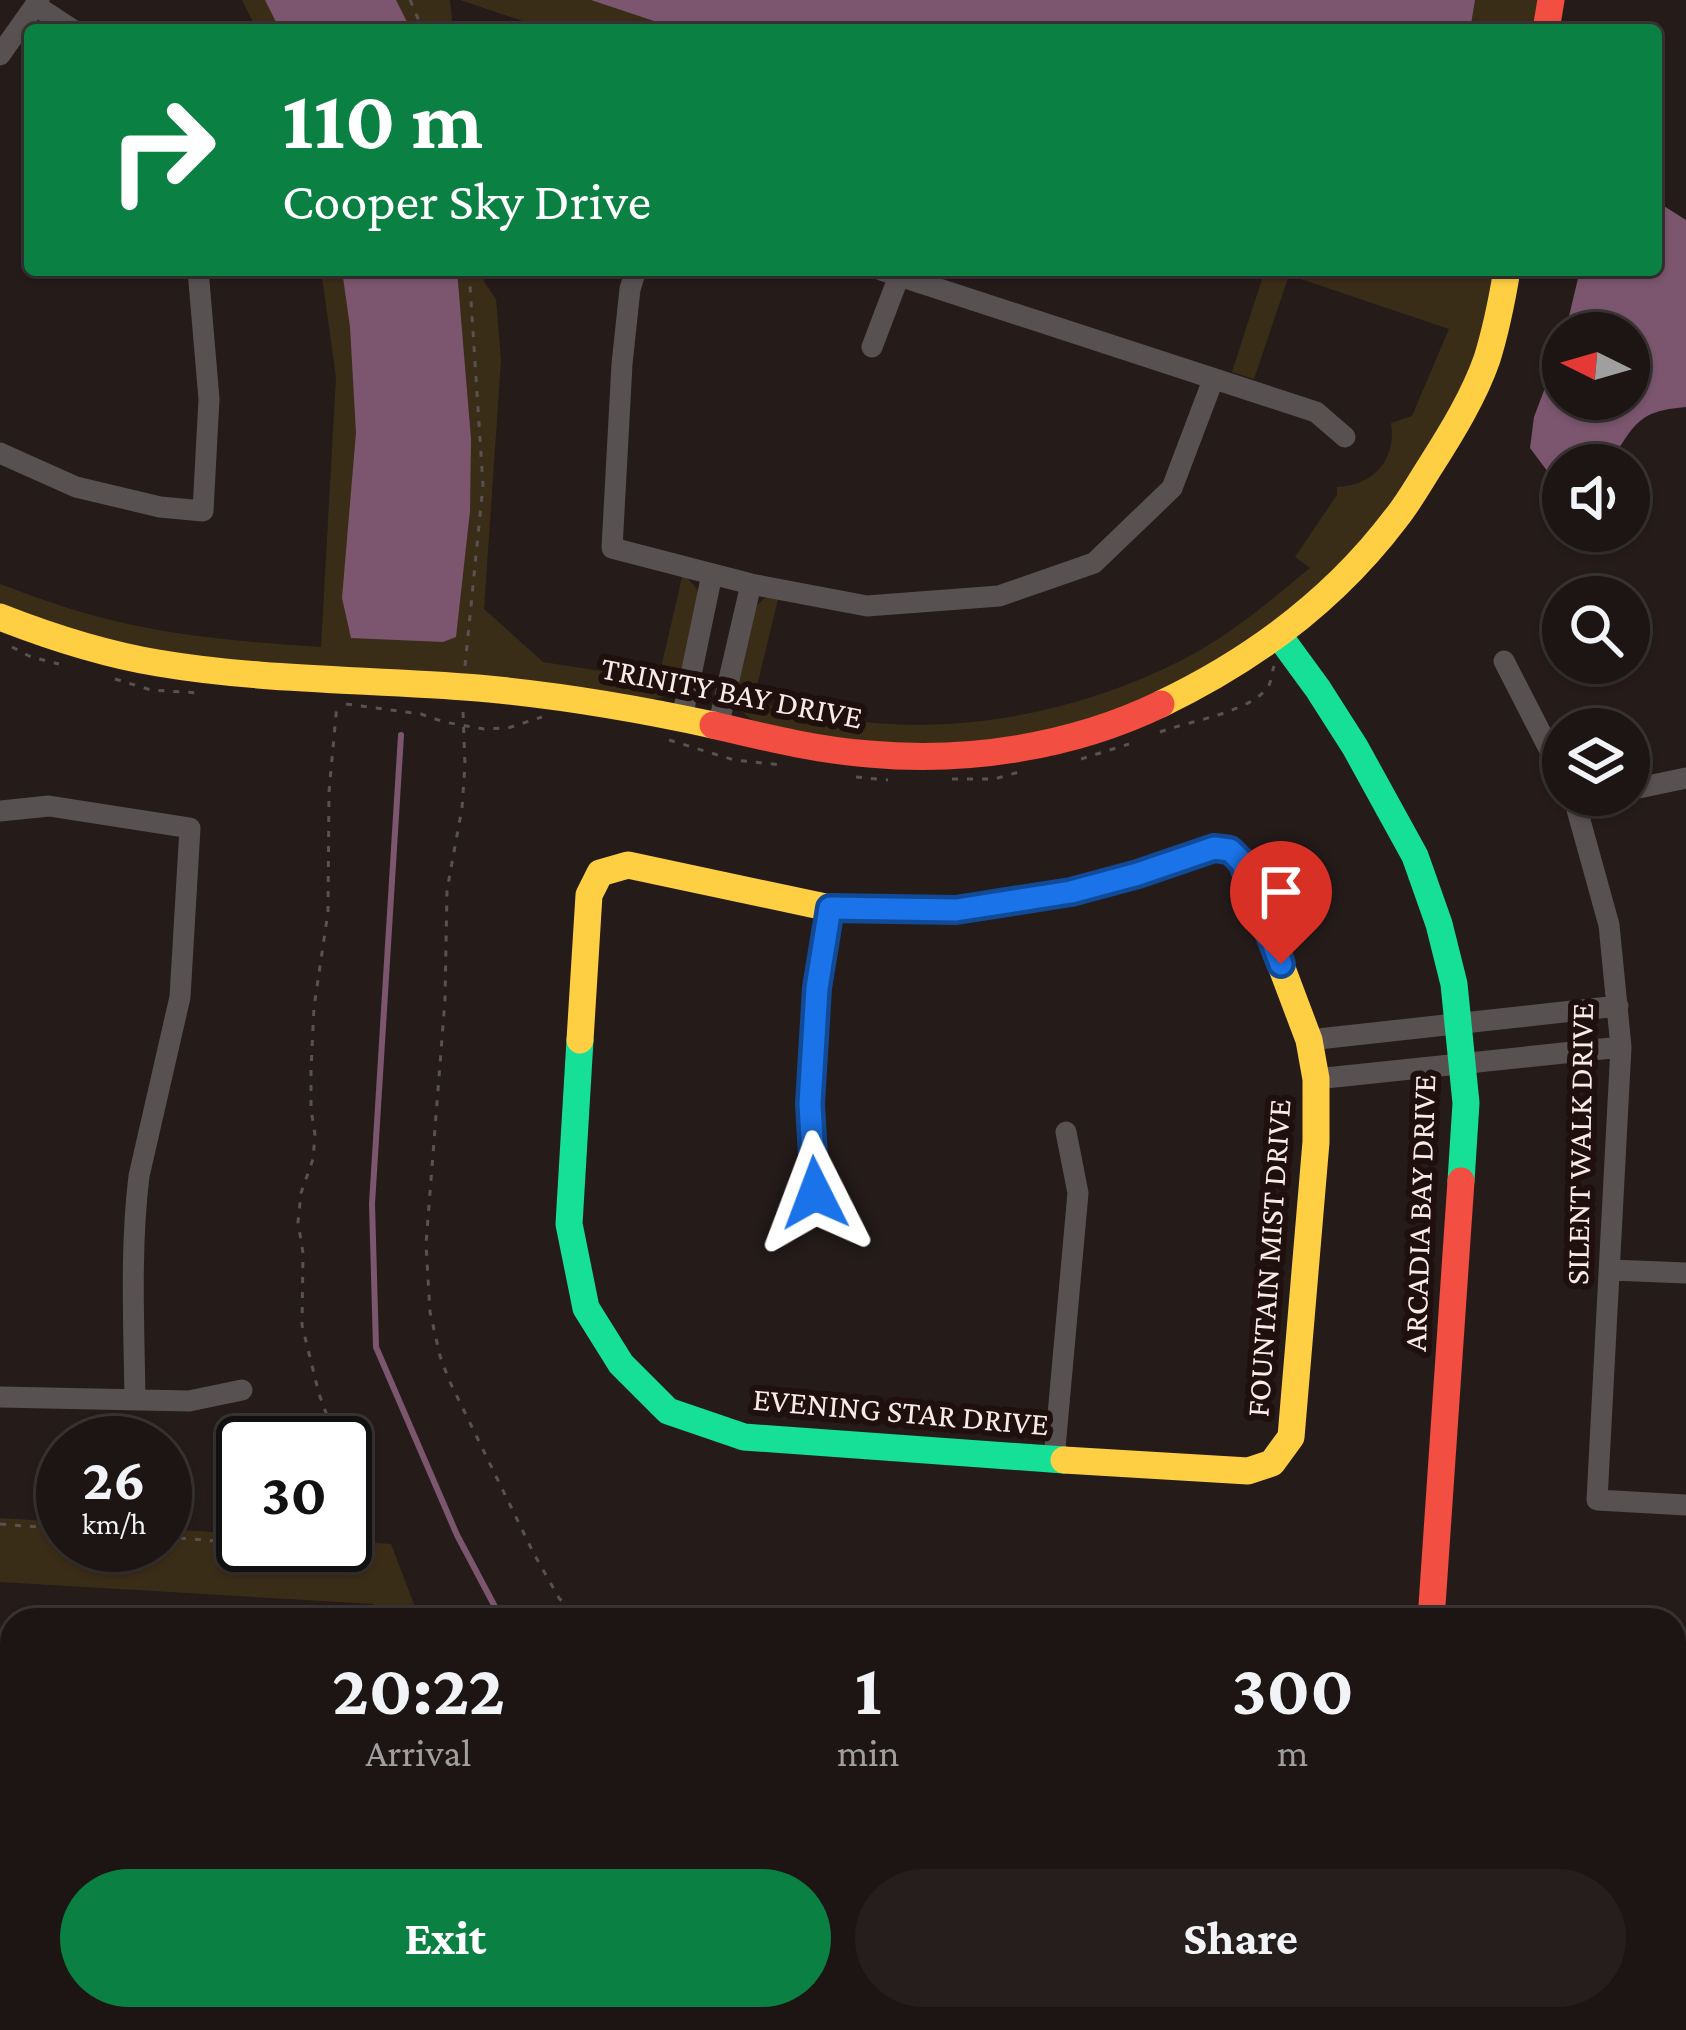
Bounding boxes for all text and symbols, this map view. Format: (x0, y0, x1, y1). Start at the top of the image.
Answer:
icon: right (84, 72, 240, 228)
text: 110 m (282, 73, 483, 166)
text: Cooper Sky Drive (282, 171, 651, 231)
north arrow (1542, 312, 1650, 420)
map controls (1542, 312, 1650, 816)
button: sound (1542, 444, 1650, 552)
button: search (1542, 576, 1650, 684)
street label: TRINITY BAY DRIVE (598, 649, 866, 735)
button: layers (1542, 708, 1650, 816)
pin (1230, 841, 1332, 964)
icon: arrive (1248, 859, 1314, 925)
street label: SILENT WALK DRIVE (1558, 1003, 1600, 1285)
street label: ARCADIA BAY DRIVE (1396, 1074, 1442, 1352)
street label: FOUNTAIN MIST DRIVE (1238, 1098, 1298, 1418)
position arrow (752, 1130, 878, 1256)
street label: EVENING STAR DRIVE (751, 1380, 1051, 1442)
speed limit sign: 30 (216, 1416, 372, 1572)
text: 26 (82, 1445, 146, 1512)
text: km/h (82, 1507, 146, 1540)
text: 20:22 (332, 1649, 505, 1729)
text: 1 (855, 1649, 882, 1729)
text: 300 (1231, 1649, 1354, 1729)
text: Arrival (365, 1731, 471, 1774)
text: min (837, 1731, 899, 1774)
text: m (1277, 1731, 1308, 1774)
button: Exit (60, 1869, 831, 2007)
button: Share (855, 1869, 1626, 2007)

